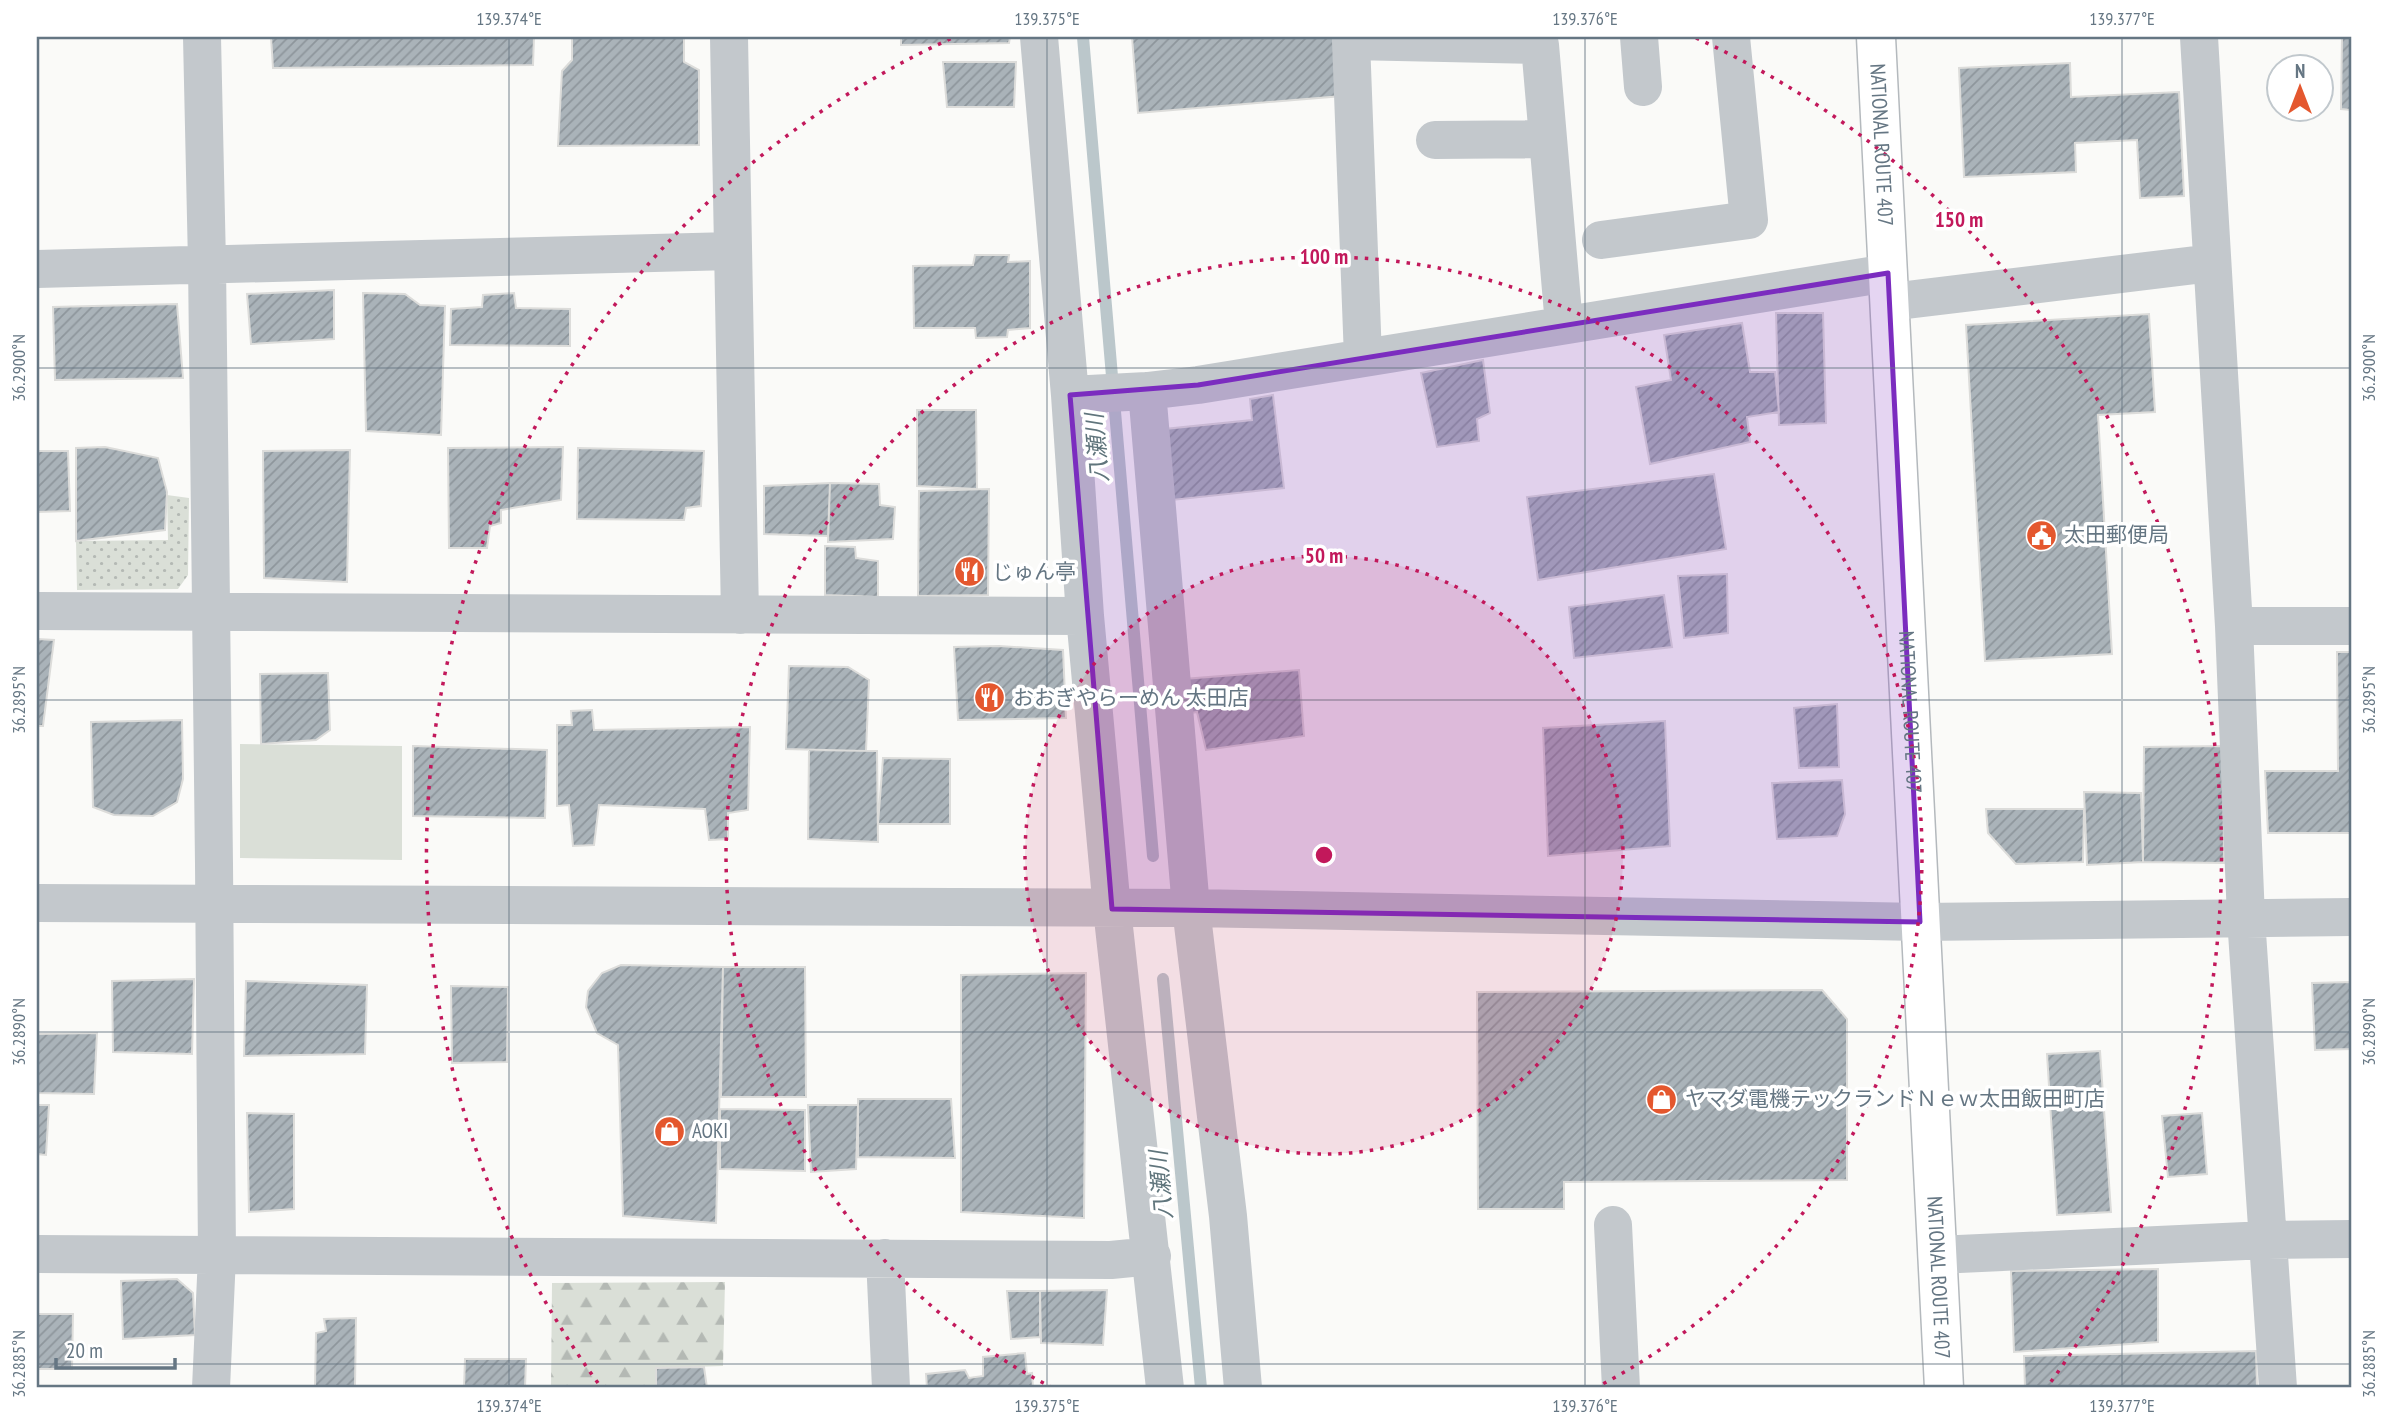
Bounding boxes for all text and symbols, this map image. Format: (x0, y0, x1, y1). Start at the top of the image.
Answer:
text: 139.374°E (476, 7, 542, 30)
text: 139.375°E (1014, 7, 1080, 30)
text: 139.376°E (1552, 7, 1618, 30)
text: 139.377°E (2089, 7, 2155, 30)
north arrow (2266, 52, 2336, 122)
text: N (2295, 59, 2305, 83)
street label: NATIONAL ROUTE 407 (1864, 63, 1900, 227)
text: 150 m (1935, 206, 1983, 233)
text: 100 m (1300, 243, 1348, 270)
text: 36.2900°N (7, 334, 30, 402)
text: 36.2900°N (2357, 334, 2380, 402)
water label: 八瀬川 (1079, 409, 1114, 484)
public building icon: 太田郵便局 (2024, 518, 2058, 552)
place label: 太田郵便局 (2064, 521, 2169, 548)
text: 50 m (1305, 542, 1343, 569)
restaurant icon: じゅん亭 (952, 555, 986, 589)
place label: じゅん亭 (992, 558, 1076, 585)
street label: NATIONAL ROUTE 407 (1893, 630, 1928, 794)
text: 36.2895°N (7, 666, 30, 734)
text: 36.2895°N (2357, 666, 2380, 734)
restaurant icon: おおぎやらーめん 太田店 (973, 681, 1007, 715)
place label: おおぎやらーめん 太田店 (1013, 684, 1248, 711)
centre of rings (1312, 843, 1336, 867)
text: 36.2890°N (7, 998, 30, 1066)
text: 36.2890°N (2357, 998, 2380, 1066)
shop icon: ヤマダ電機テックランドＮｅｗ太田飯田町店 (1645, 1082, 1679, 1116)
place label: ヤマダ電機テックランドＮｅｗ太田飯田町店 (1685, 1085, 2105, 1112)
shop icon: AOKI (652, 1114, 686, 1148)
place label: AOKI (692, 1117, 728, 1144)
water label: 八瀬川 (1143, 1146, 1178, 1221)
street label: NATIONAL ROUTE 407 (1921, 1195, 1957, 1359)
scale bar (56, 1327, 175, 1371)
text: 36.2885°N (7, 1330, 30, 1398)
text: 36.2885°N (2357, 1330, 2380, 1398)
text: 20 m (66, 1337, 103, 1364)
text: 139.374°E (476, 1394, 542, 1417)
text: 139.375°E (1014, 1394, 1080, 1417)
text: 139.376°E (1552, 1394, 1618, 1417)
text: 139.377°E (2089, 1394, 2155, 1417)

